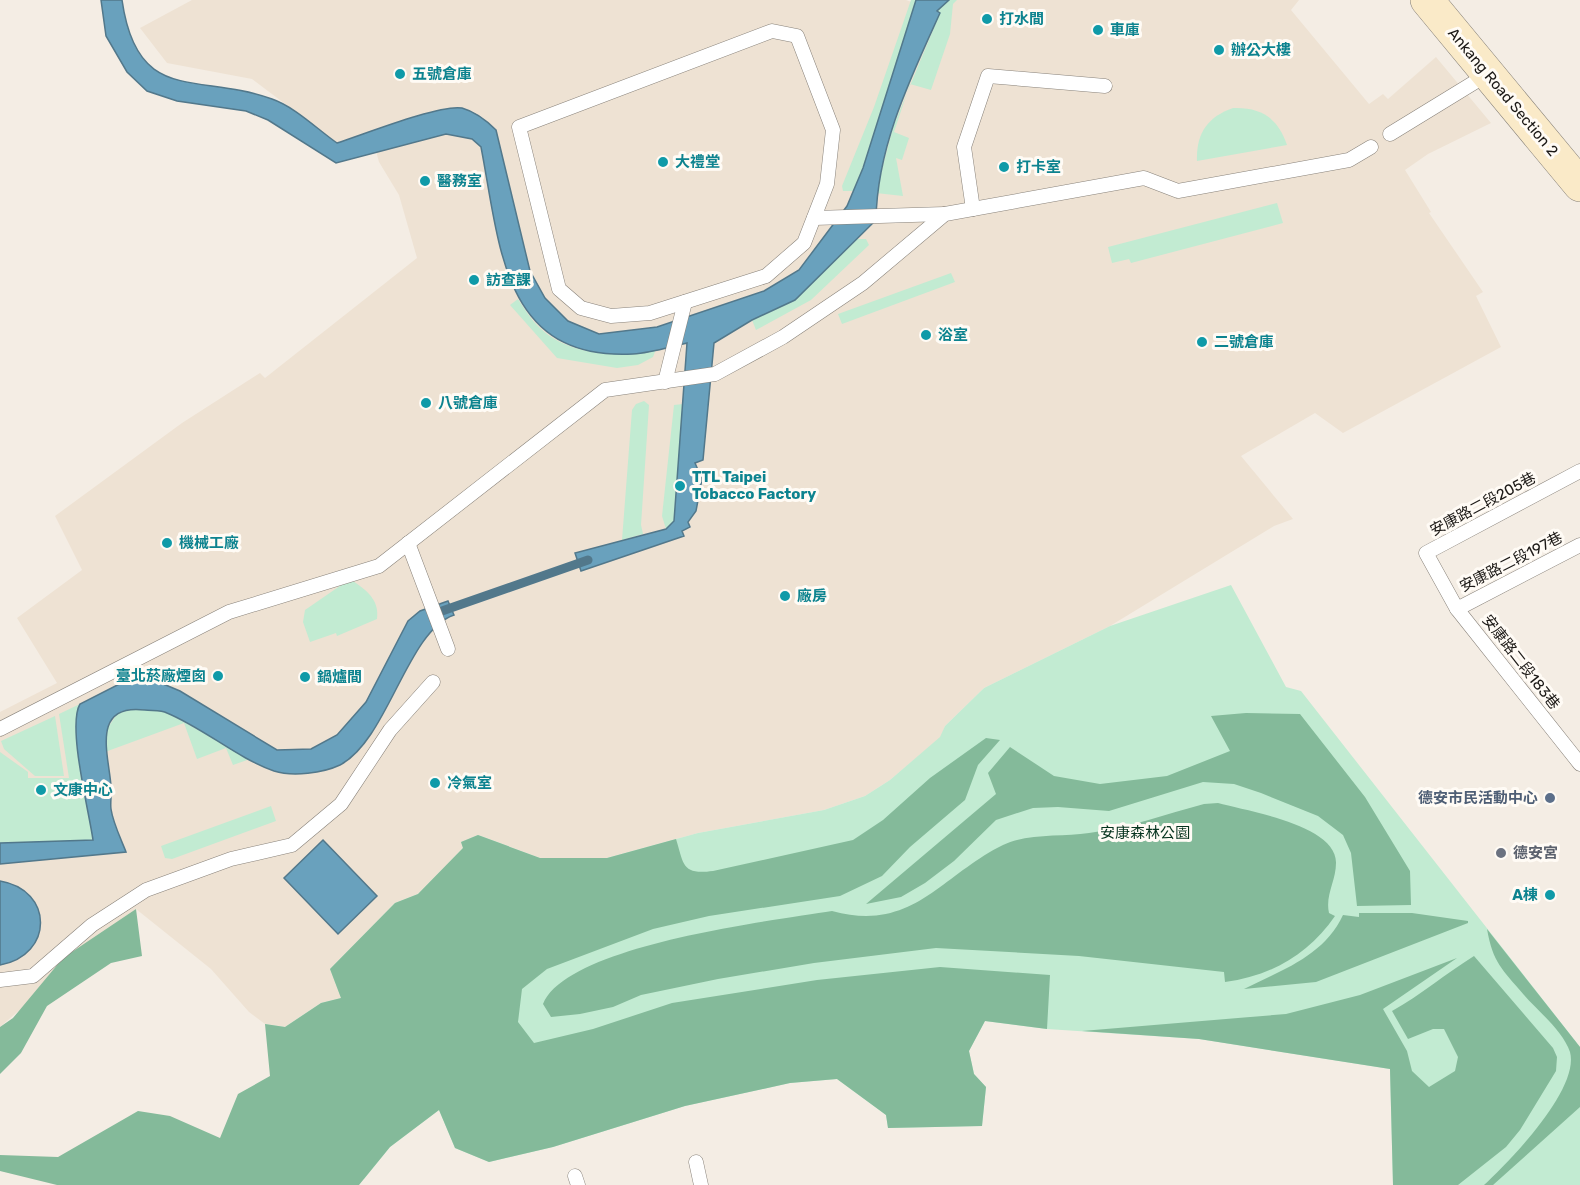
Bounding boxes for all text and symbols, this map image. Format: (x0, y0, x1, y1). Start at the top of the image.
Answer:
place label: 打水間 (999, 10, 1044, 28)
marker: 打水間 (980, 12, 994, 26)
place label: 車庫 (1110, 21, 1140, 39)
marker: 車庫 (1091, 23, 1105, 37)
street label: Ankang Road Section 2 (1444, 24, 1562, 160)
place label: 辦公大樓 (1231, 41, 1291, 59)
marker: 辦公大樓 (1212, 43, 1226, 57)
place label: 五號倉庫 (412, 65, 472, 83)
marker: 五號倉庫 (393, 67, 407, 81)
place label: 大禮堂 (675, 153, 720, 171)
marker: 大禮堂 (656, 155, 670, 169)
place label: 打卡室 (1016, 158, 1061, 176)
marker: 打卡室 (997, 160, 1011, 174)
place label: 醫務室 (437, 172, 482, 190)
marker: 醫務室 (418, 174, 432, 188)
place label: 訪查課 (486, 271, 531, 289)
marker: 訪查課 (467, 273, 481, 287)
place label: 浴室 (938, 326, 968, 344)
marker: 浴室 (919, 328, 933, 342)
place label: 二號倉庫 (1214, 333, 1274, 351)
marker: 二號倉庫 (1195, 335, 1209, 349)
place label: 八號倉庫 (438, 394, 498, 412)
marker: 八號倉庫 (419, 396, 433, 410)
place label: TTL Taipei Tobacco Factory (692, 468, 816, 503)
street label: 安康路二段205巷 (1427, 469, 1539, 539)
marker: TTL Taipei Tobacco Factory (673, 479, 687, 493)
street label: 安康路二段197巷 (1457, 528, 1565, 596)
place label: 機械工廠 (179, 534, 239, 552)
marker: 機械工廠 (160, 536, 174, 550)
place label: 廠房 (797, 587, 827, 605)
marker: 廠房 (778, 589, 792, 603)
street label: 安康路二段183巷 (1479, 611, 1563, 713)
place label: 臺北菸廠煙囪 (116, 667, 206, 685)
place label: 鍋爐間 (317, 668, 362, 686)
marker: 臺北菸廠煙囪 (211, 669, 225, 683)
marker: 鍋爐間 (298, 670, 312, 684)
place label: 冷氣室 (447, 774, 492, 792)
marker: 冷氣室 (428, 776, 442, 790)
place label: 文康中心 (53, 781, 113, 799)
marker: 文康中心 (34, 783, 48, 797)
place label: 德安市民活動中心 (1418, 789, 1538, 807)
marker: 德安市民活動中心 (1543, 791, 1557, 805)
park label: 安康森林公園 (1100, 824, 1190, 842)
place label: 德安宮 (1513, 844, 1558, 862)
marker: 德安宮 (1494, 846, 1508, 860)
place label: A棟 (1512, 886, 1538, 904)
marker: A棟 (1543, 888, 1557, 902)

